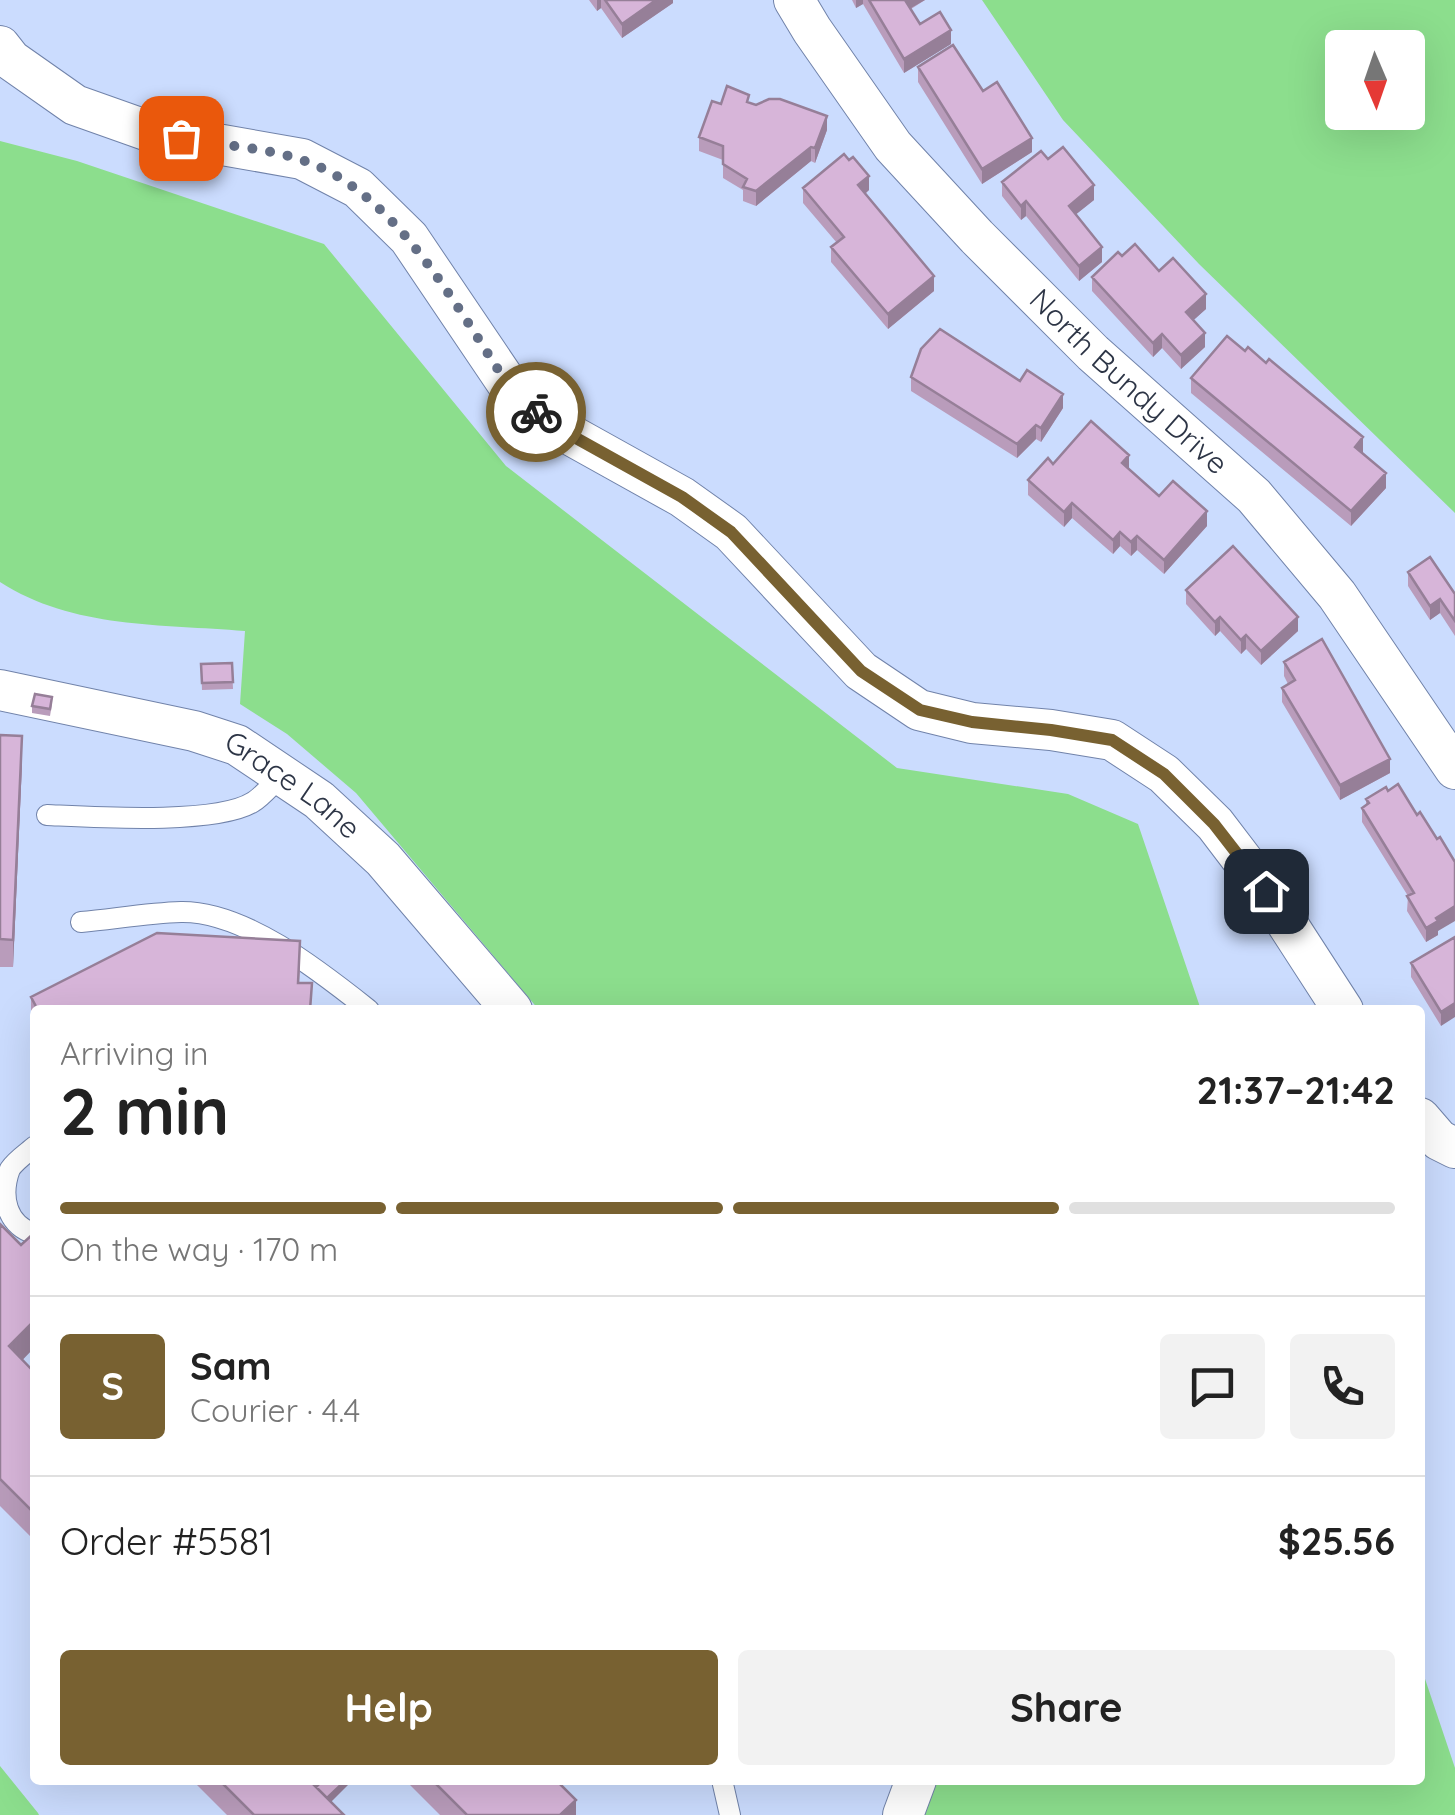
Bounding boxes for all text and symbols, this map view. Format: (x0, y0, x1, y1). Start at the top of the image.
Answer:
north arrow (1325, 30, 1425, 130)
map controls (1325, 30, 1425, 130)
pin (139, 96, 224, 181)
icon: bag (154, 111, 209, 166)
street label: North Bundy Drive (1022, 280, 1236, 482)
courier (486, 362, 586, 462)
icon: bike (509, 385, 564, 440)
street label: Grace Lane (221, 723, 369, 847)
pin (1224, 849, 1309, 934)
icon: home (1239, 864, 1294, 919)
text: Arriving in (60, 1033, 209, 1073)
text: 21:37–21:42 (1197, 1066, 1395, 1114)
text: 2 min (60, 1070, 229, 1151)
text: On the way · 170 m (60, 1229, 338, 1269)
button: chat (1160, 1334, 1265, 1439)
button: phone (1290, 1334, 1395, 1439)
text: Sam (190, 1342, 272, 1390)
text: S (101, 1362, 124, 1410)
text: Courier · 4.4 (190, 1390, 360, 1430)
text: Order #5581 (60, 1517, 273, 1565)
text: $25.56 (1278, 1517, 1395, 1565)
button: Help (60, 1650, 718, 1765)
button: Share (738, 1650, 1395, 1765)

